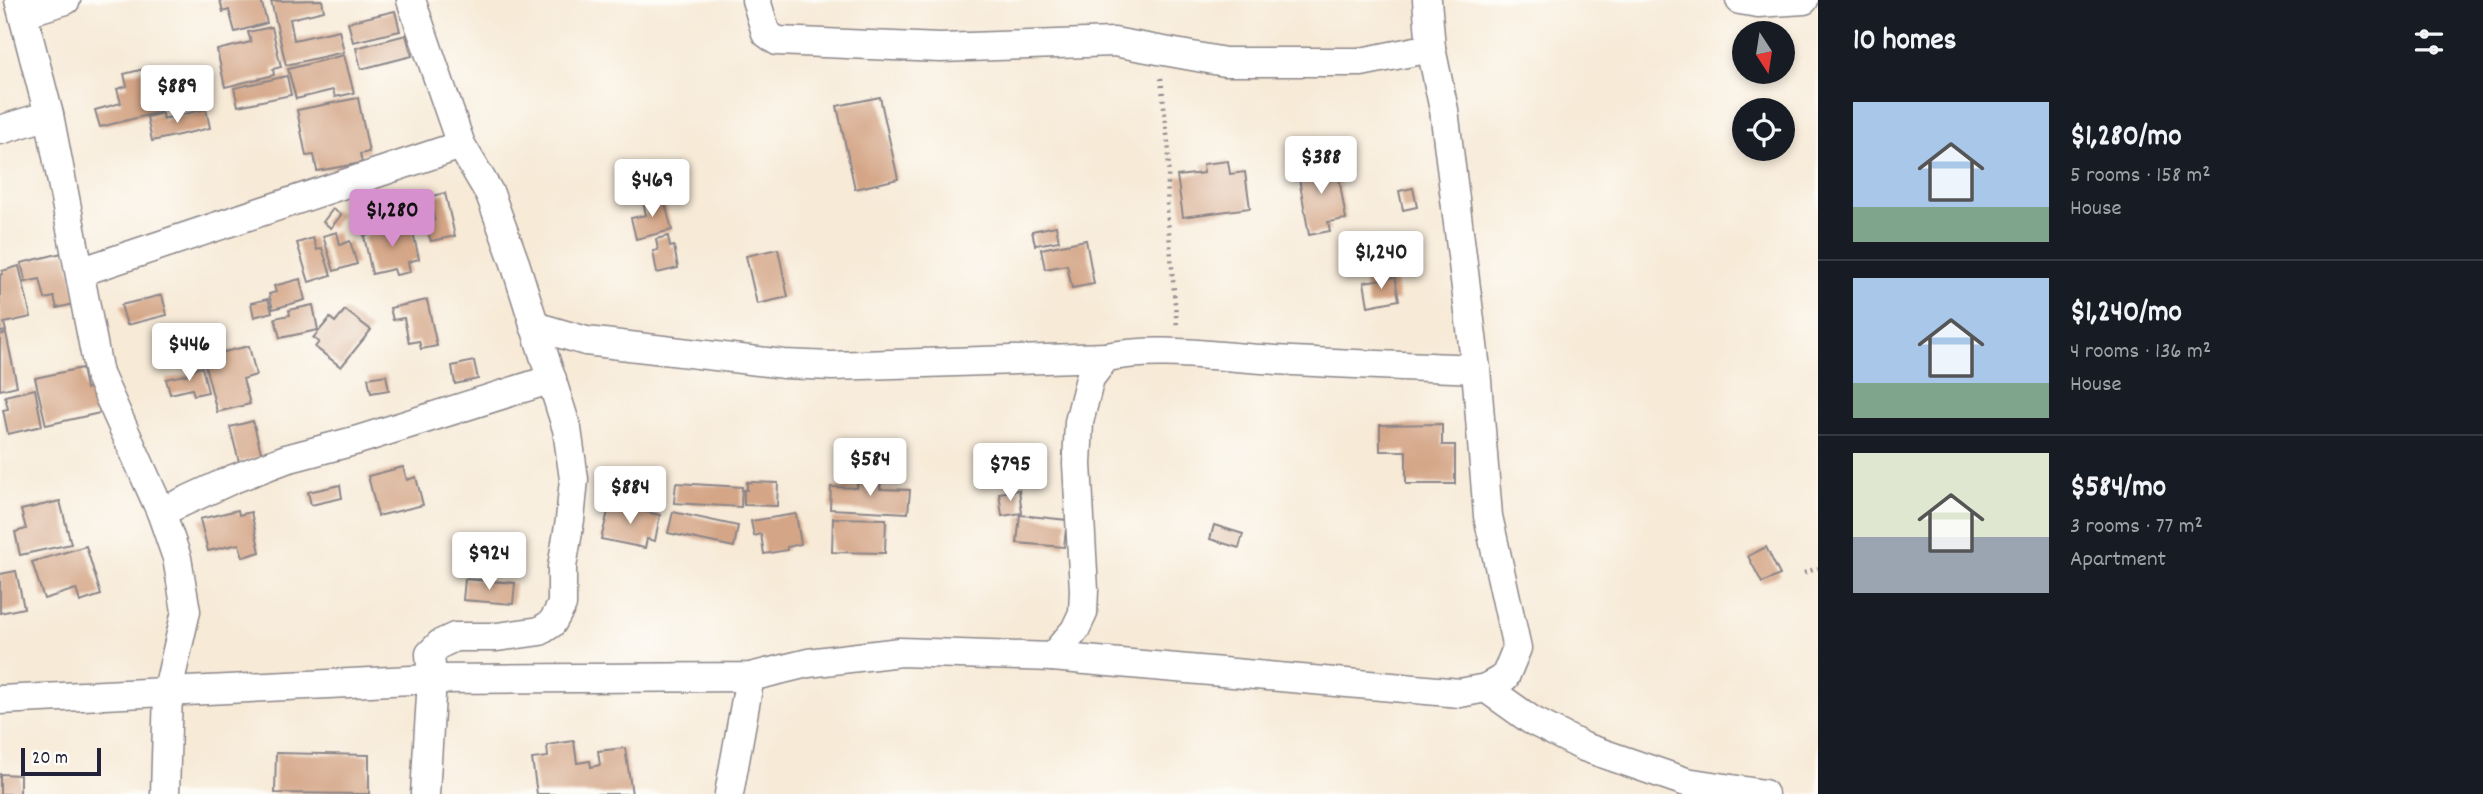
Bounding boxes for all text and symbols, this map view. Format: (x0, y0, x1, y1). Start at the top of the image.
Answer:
north arrow (1732, 21, 1796, 84)
map controls (1732, 21, 1795, 161)
text: 10 homes (1853, 21, 1956, 64)
icon: filters (2410, 23, 2448, 61)
pin: $889 (136, 66, 218, 125)
text: $889 (157, 71, 197, 104)
button: locate (1732, 98, 1795, 161)
text: $1,280/mo (2070, 117, 2181, 160)
icon: home (1909, 130, 1993, 214)
pin: $388 (1280, 136, 1362, 196)
text: $388 (1301, 142, 1341, 175)
pin: $469 (611, 160, 693, 219)
text: 5 rooms · 158 m² (2070, 160, 2211, 193)
text: $469 (630, 165, 674, 198)
pin: $1,280 (335, 190, 449, 249)
text: House (2070, 193, 2122, 226)
text: $1,280 (366, 195, 418, 228)
pin: $1,240 (1324, 232, 1438, 291)
text: $1,240 (1354, 237, 1408, 270)
text: $1,240/mo (2070, 293, 2182, 336)
icon: home (1909, 306, 1993, 390)
pin: $446 (148, 324, 230, 383)
text: $446 (168, 329, 210, 362)
text: 4 rooms · 136 m² (2070, 336, 2211, 369)
text: House (2070, 369, 2122, 402)
pin: $584 (829, 438, 911, 498)
text: $584 (849, 444, 891, 477)
pin: $795 (969, 444, 1051, 503)
text: $795 (989, 449, 1031, 482)
pin: $884 (589, 466, 671, 526)
text: $584/mo (2070, 468, 2166, 511)
text: $884 (610, 472, 650, 505)
icon: home (1909, 481, 1993, 565)
text: 3 rooms · 77 m² (2070, 511, 2203, 544)
pin: $924 (448, 532, 530, 592)
text: $924 (468, 538, 510, 571)
text: Apartment (2070, 544, 2166, 577)
scale bar (21, 745, 102, 777)
text: 20 m (32, 746, 68, 773)

